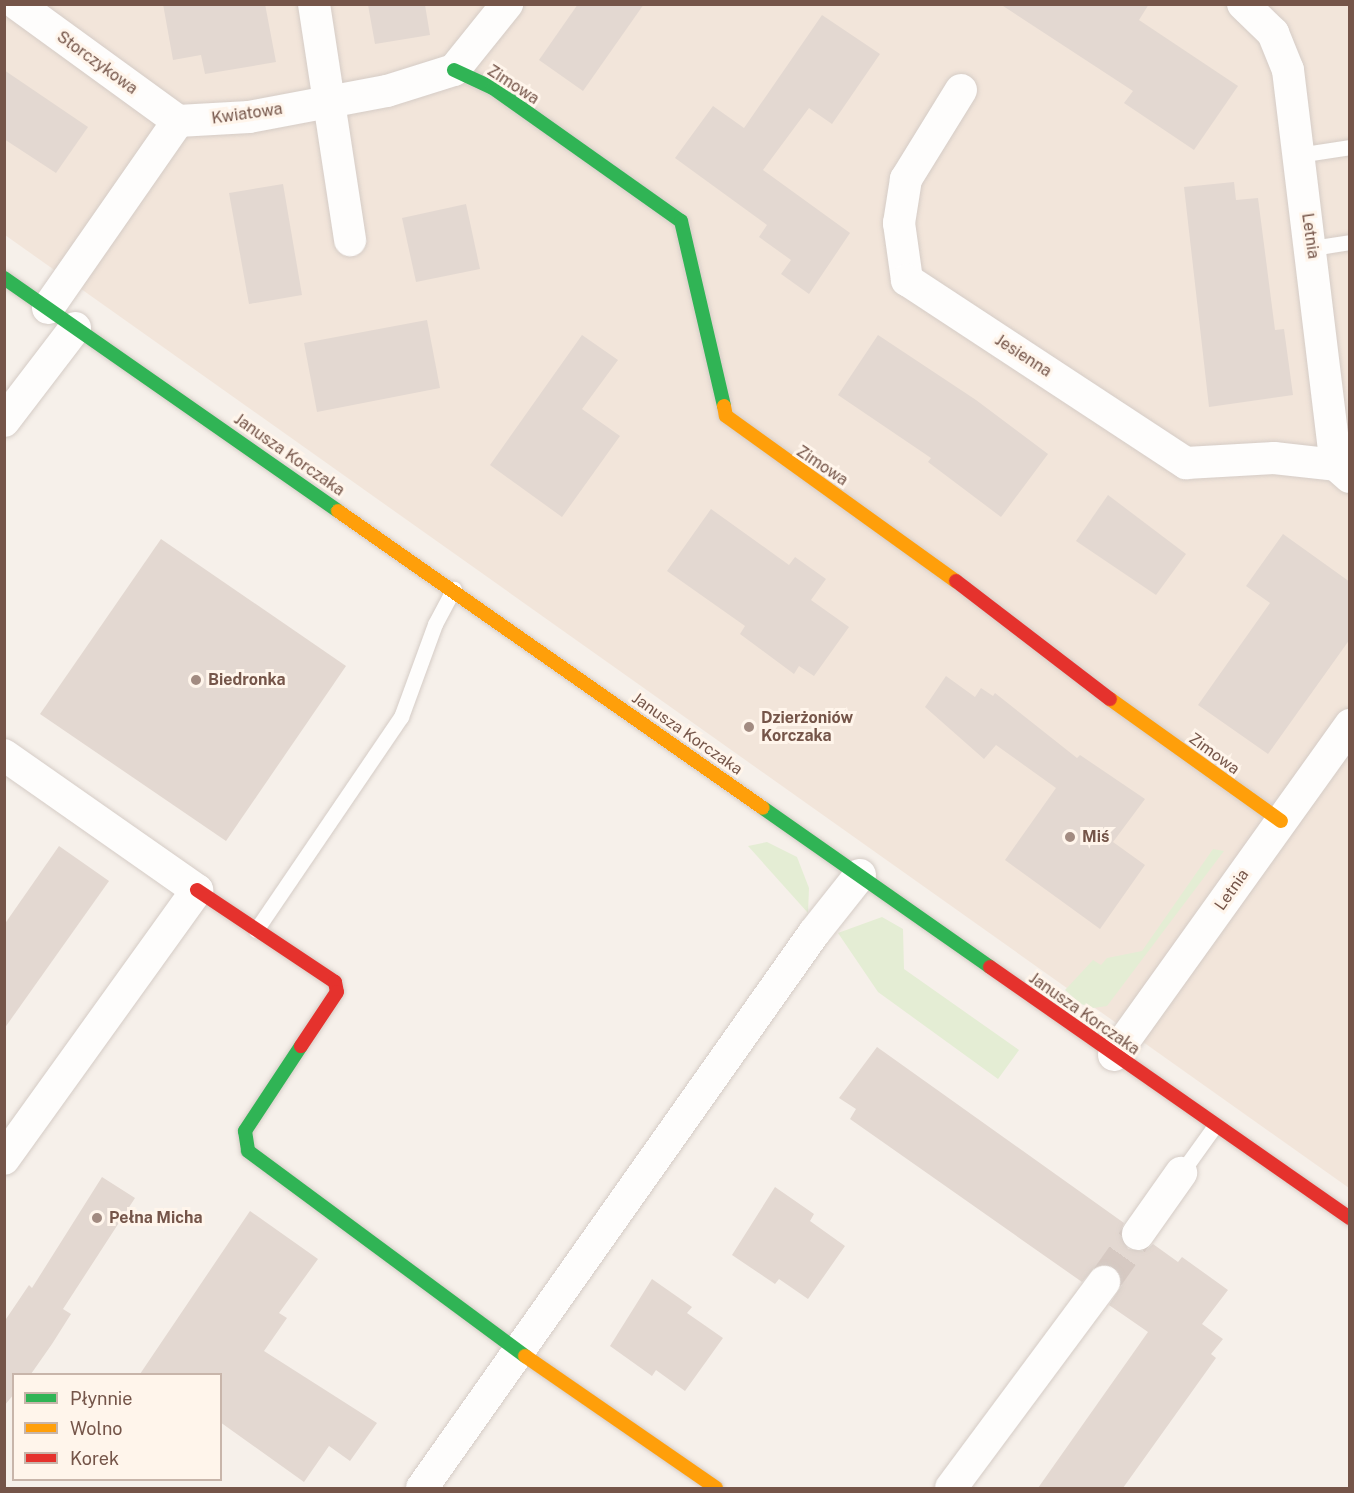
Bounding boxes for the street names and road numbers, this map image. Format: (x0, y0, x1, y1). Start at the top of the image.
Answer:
street label: Storczykowa (53, 27, 141, 99)
street label: Zimowa (483, 61, 543, 109)
street label: Kwiatowa (210, 100, 284, 128)
street label: Letnia (1297, 212, 1323, 260)
street label: Jesienna (991, 331, 1055, 381)
street label: Janusza Korczaka (230, 410, 348, 500)
street label: Zimowa (793, 442, 851, 490)
street label: Janusza Korczaka (628, 689, 746, 779)
street label: Zimowa (1185, 729, 1243, 779)
street label: Letnia (1211, 866, 1253, 914)
street label: Janusza Korczaka (1025, 969, 1143, 1059)

